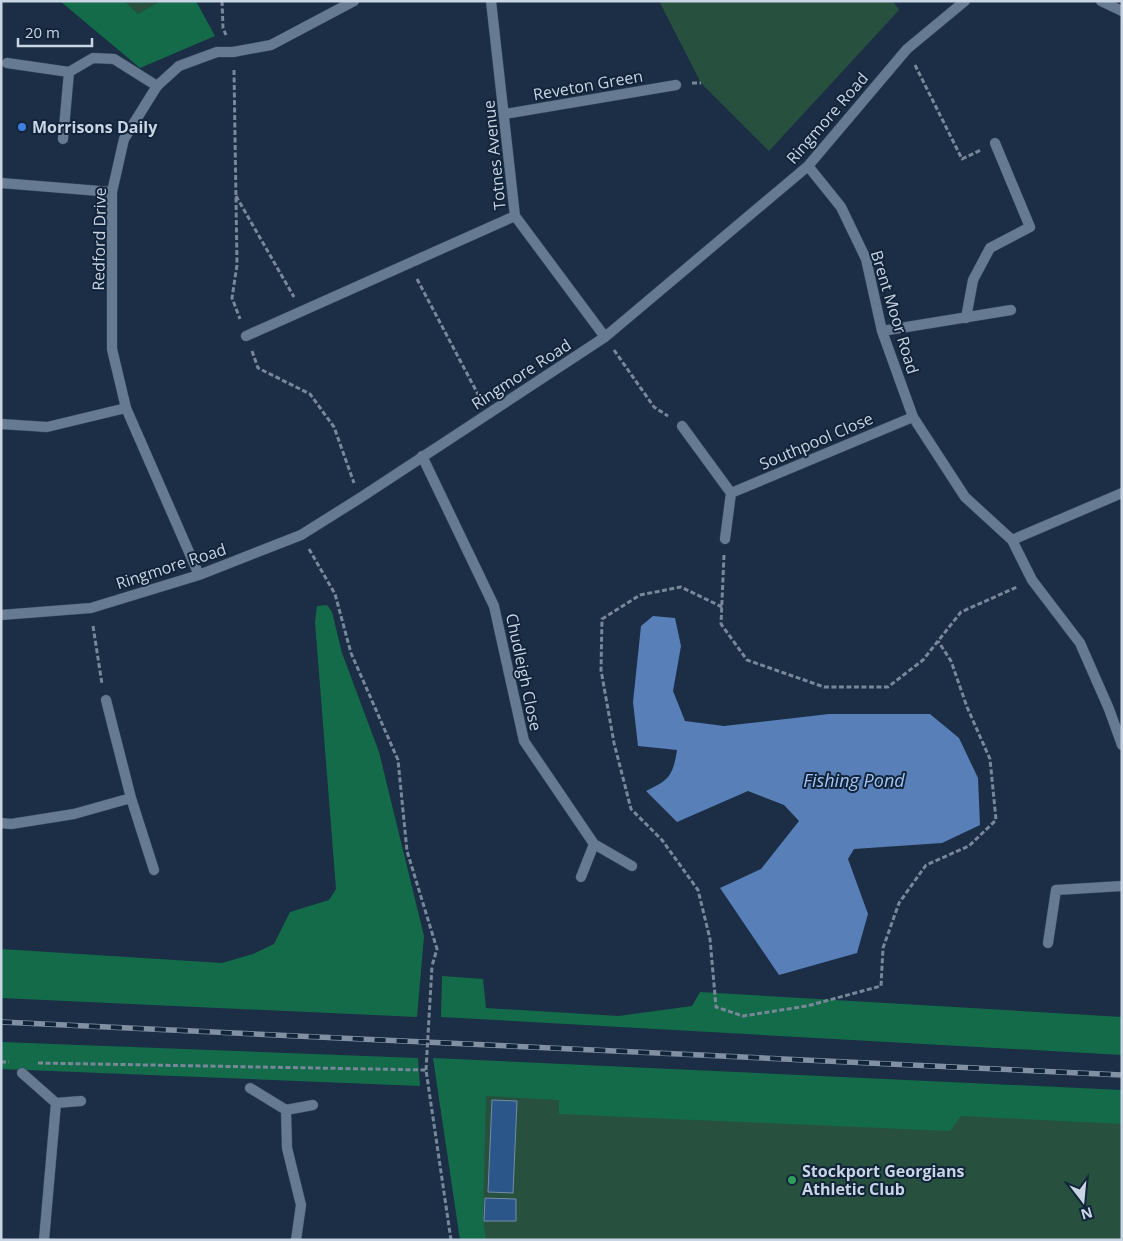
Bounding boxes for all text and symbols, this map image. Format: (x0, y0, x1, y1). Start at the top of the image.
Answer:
scale bar (18, 15, 91, 47)
text: 20 m (25, 22, 60, 42)
street label: Reveton Green (531, 65, 645, 105)
street label: Ringmore Road (781, 67, 873, 169)
street label: Totnes Avenue (477, 99, 511, 211)
place label: Morrisons Daily (32, 116, 158, 138)
marker: Morrisons Daily (16, 121, 28, 133)
street label: Redford Drive (87, 187, 111, 291)
street label: Brent Moor Road (866, 248, 924, 376)
street label: Ringmore Road (467, 334, 575, 414)
street label: Southpool Close (756, 407, 876, 475)
street label: Ringmore Road (113, 538, 229, 594)
street label: Chudleigh Close (501, 611, 547, 733)
water label: Fishing Pond (803, 768, 905, 792)
place label: Stockport Georgians Athletic Club (802, 1160, 965, 1200)
marker: Stockport Georgians Athletic Club (786, 1174, 798, 1186)
north arrow (1058, 1176, 1108, 1226)
text: N (1079, 1203, 1095, 1225)

